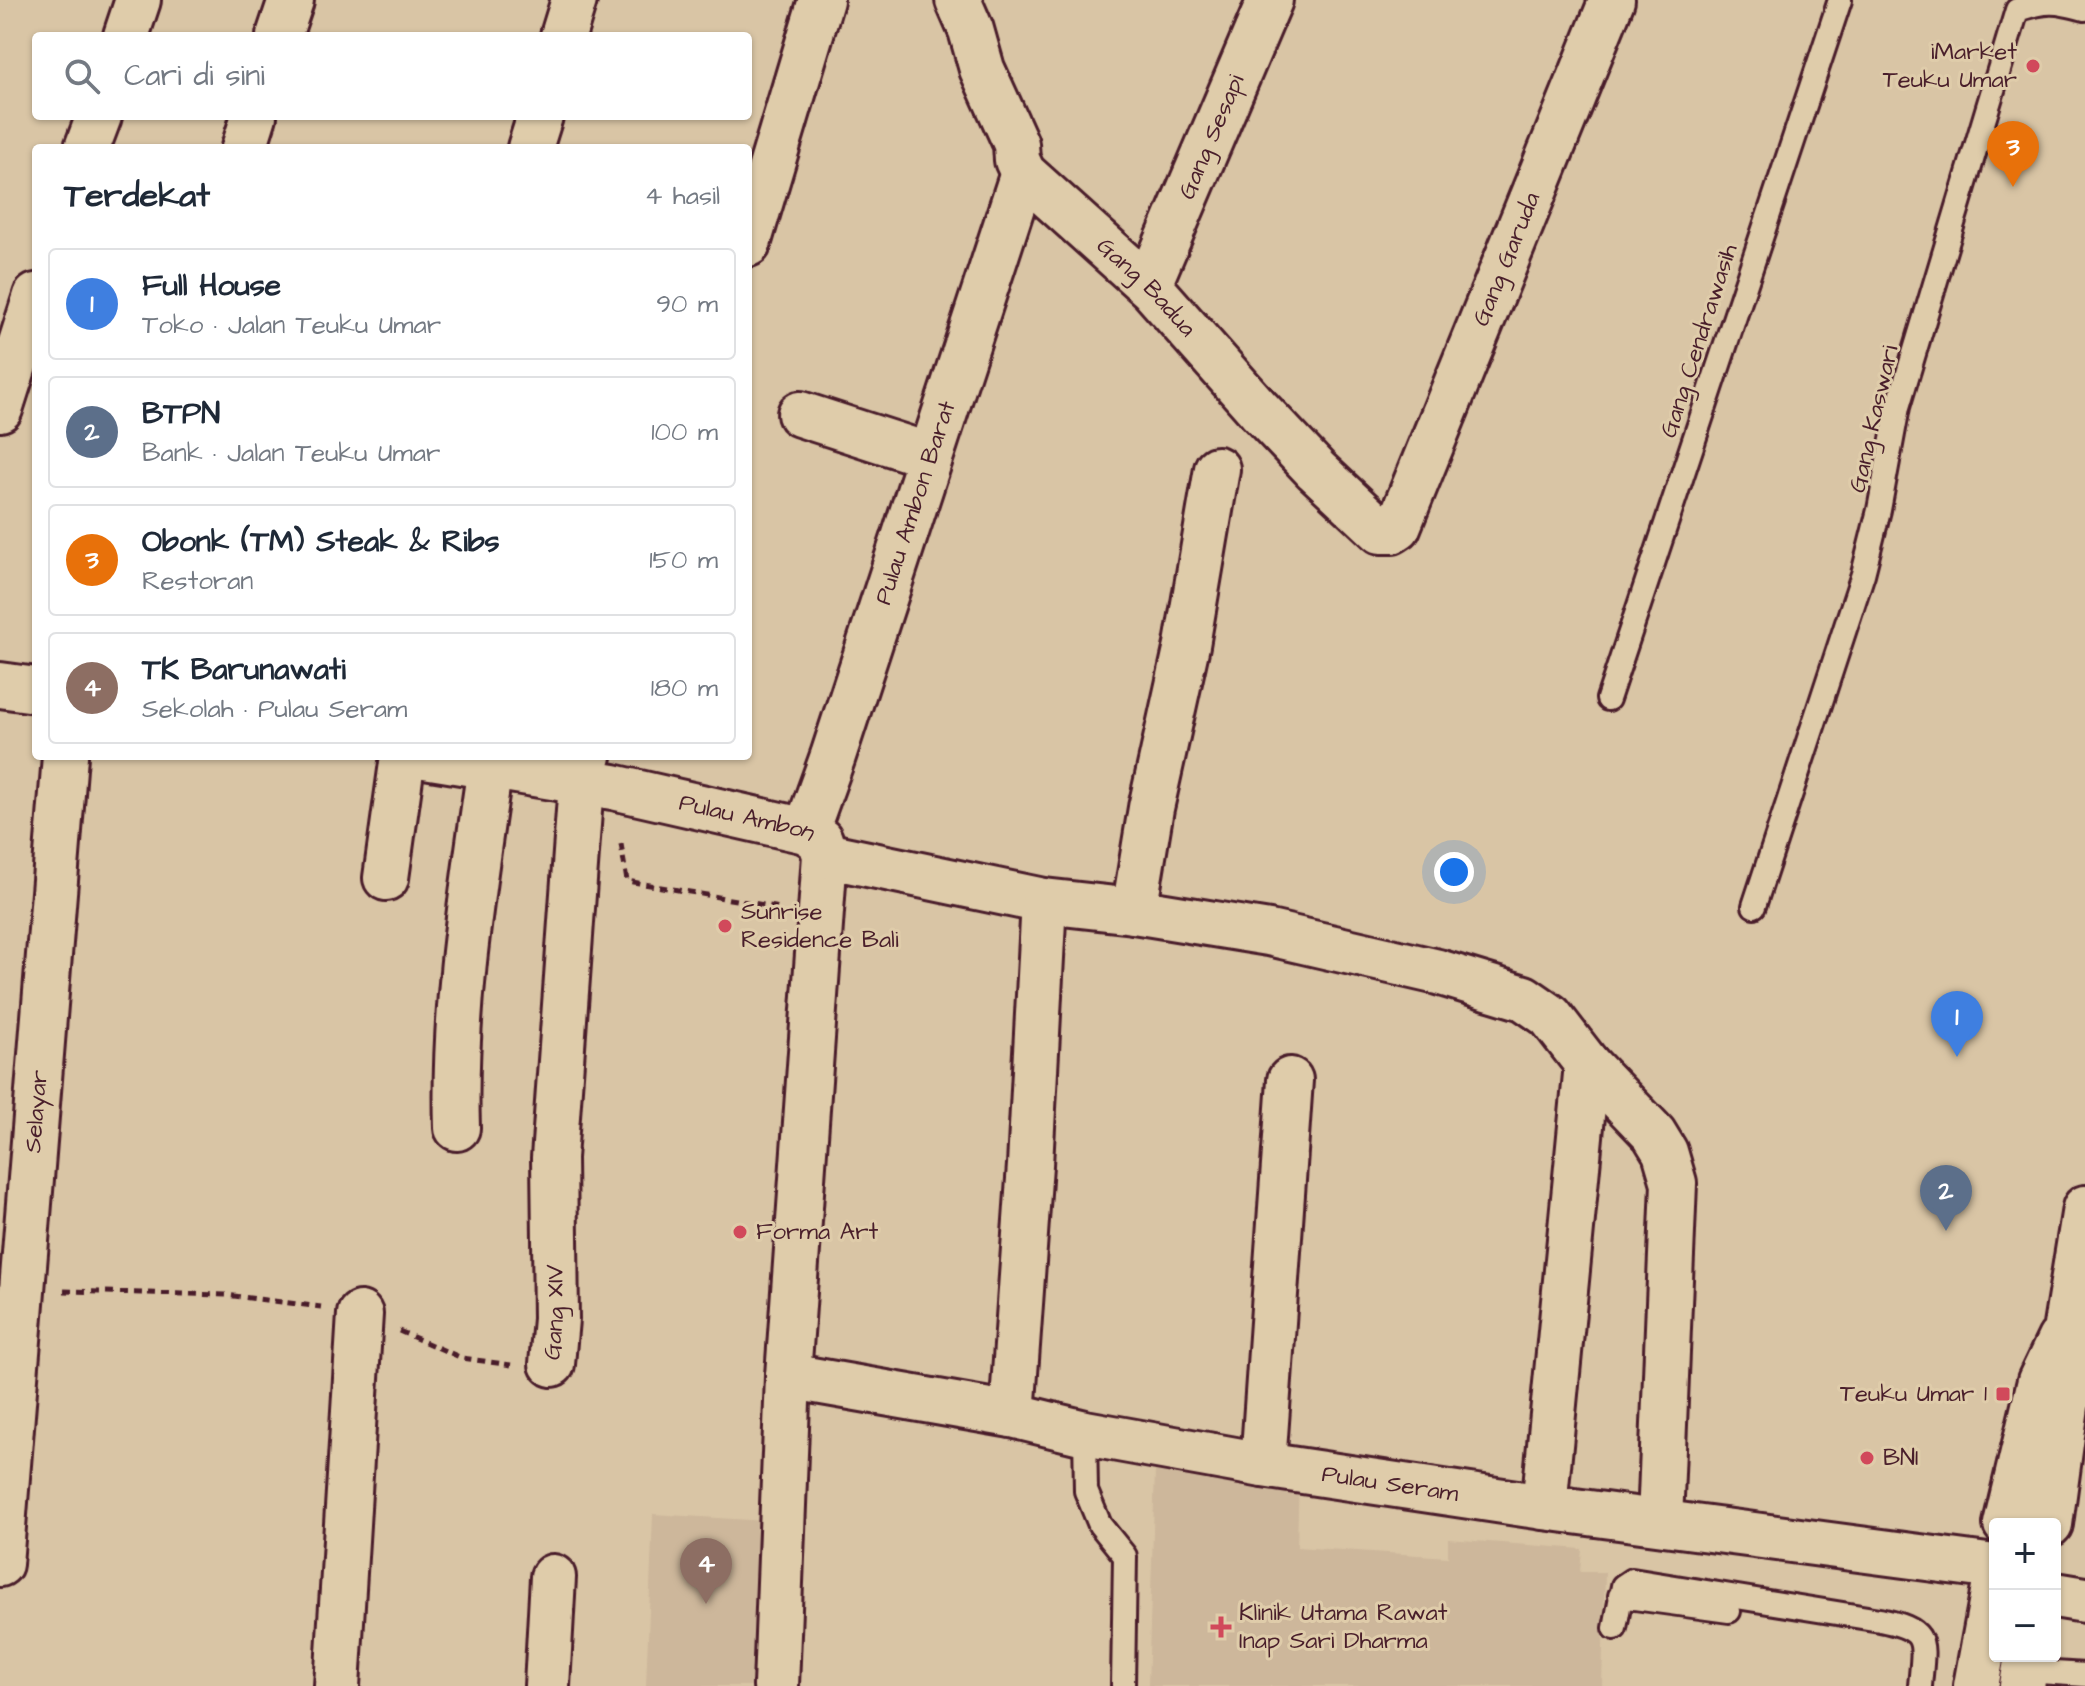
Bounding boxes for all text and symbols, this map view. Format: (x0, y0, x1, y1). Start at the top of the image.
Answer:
search box (32, 32, 752, 120)
place label: iMarket Teuku Umar (1883, 35, 2017, 97)
icon: search (60, 54, 104, 98)
text: Cari di sini (124, 55, 265, 97)
marker: iMarket Teuku Umar (2024, 57, 2042, 75)
street label: Gang Sesapi (1170, 69, 1253, 205)
pin: 3 (1987, 121, 2039, 187)
text: Terdekat (64, 172, 210, 220)
text: 4 hasil (645, 178, 720, 214)
street label: Gang Garuda (1464, 187, 1549, 331)
street label: Gang Badua (1089, 230, 1204, 344)
street label: Gang Cendrawasih (1652, 240, 1747, 442)
text: Full House (142, 265, 281, 307)
text: 1 (90, 286, 94, 322)
text: 90 m (656, 286, 718, 322)
text: Toko · Jalan Teuku Umar (142, 307, 441, 343)
street label: Gang Kaswari (1841, 342, 1909, 496)
text: BTPN (142, 393, 220, 435)
street label: Pulau Ambon Barat (866, 396, 965, 609)
text: 2 (85, 414, 99, 450)
text: 100 m (651, 414, 718, 450)
text: Bank · Jalan Teuku Umar (142, 435, 440, 471)
text: Obonk (TM) Steak & Ribs (142, 521, 500, 563)
text: 3 (85, 542, 99, 578)
text: 150 m (649, 542, 718, 578)
text: Restoran (142, 563, 253, 599)
text: TK Barunawati (142, 649, 346, 691)
text: 4 (83, 670, 101, 706)
text: 180 m (651, 670, 718, 706)
text: Sekolah · Pulau Seram (142, 691, 407, 727)
street label: Pulau Ambon (676, 786, 822, 850)
your location (1434, 852, 1474, 892)
place label: Sunrise Residence Bali (741, 895, 899, 957)
marker: Sunrise Residence Bali (716, 917, 734, 935)
pin: 1 (1931, 991, 1983, 1057)
street label: Selayar (16, 1069, 57, 1154)
pin: 2 (1920, 1165, 1972, 1231)
place label: Forma Art (756, 1215, 878, 1249)
marker: Forma Art (731, 1223, 749, 1241)
street label: Gang XIV (535, 1264, 574, 1361)
place label: Teuku Umar 1 (1840, 1377, 1987, 1411)
marker: Teuku Umar 1 (1994, 1385, 2012, 1403)
place label: BNI (1883, 1441, 1919, 1475)
marker: BNI (1858, 1449, 1876, 1467)
street label: Pulau Seram (1319, 1457, 1461, 1511)
map controls (1989, 1518, 2061, 1662)
button: + (1989, 1518, 2061, 1590)
pin: 4 (680, 1538, 732, 1604)
button: − (1989, 1590, 2061, 1662)
place label: Klinik Utama Rawat Inap Sari Dharma (1239, 1596, 1448, 1658)
marker: Klinik Utama Rawat Inap Sari Dharma (1210, 1616, 1232, 1638)

